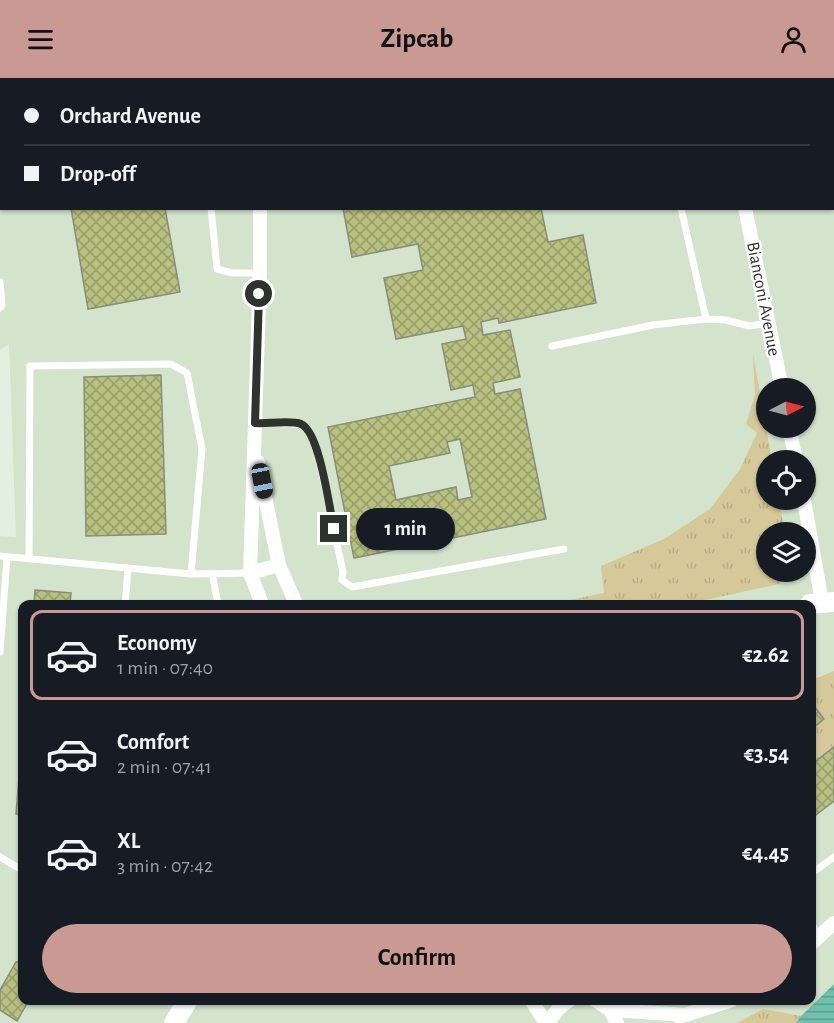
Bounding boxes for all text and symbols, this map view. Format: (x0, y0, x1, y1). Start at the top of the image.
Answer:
icon: menu (24, 23, 57, 56)
icon: person (777, 23, 810, 56)
text: Zipcab (381, 25, 453, 52)
text: Orchard Avenue (60, 105, 201, 127)
text: Drop-off (60, 163, 136, 185)
street label: Bianconi Avenue (743, 240, 783, 358)
route start (245, 280, 272, 307)
north arrow (756, 378, 816, 438)
map controls (756, 378, 816, 582)
button: locate (756, 450, 816, 510)
car (250, 462, 274, 500)
callout: 1 min (355, 508, 454, 550)
route end (320, 515, 347, 542)
text: 1 min (384, 519, 427, 539)
button: layers (756, 522, 816, 582)
icon: car (45, 628, 99, 682)
text: Economy (117, 632, 197, 654)
text: €2.62 (742, 644, 789, 666)
text: 1 min · 07:40 (117, 658, 213, 678)
icon: car (45, 727, 99, 781)
text: Comfort (117, 731, 189, 753)
text: €3.54 (744, 743, 789, 765)
text: 2 min · 07:41 (117, 757, 212, 777)
icon: car (45, 826, 99, 880)
text: XL (117, 830, 140, 852)
text: €4.45 (742, 842, 789, 864)
text: 3 min · 07:42 (117, 856, 213, 876)
button: Confirm (42, 924, 792, 993)

